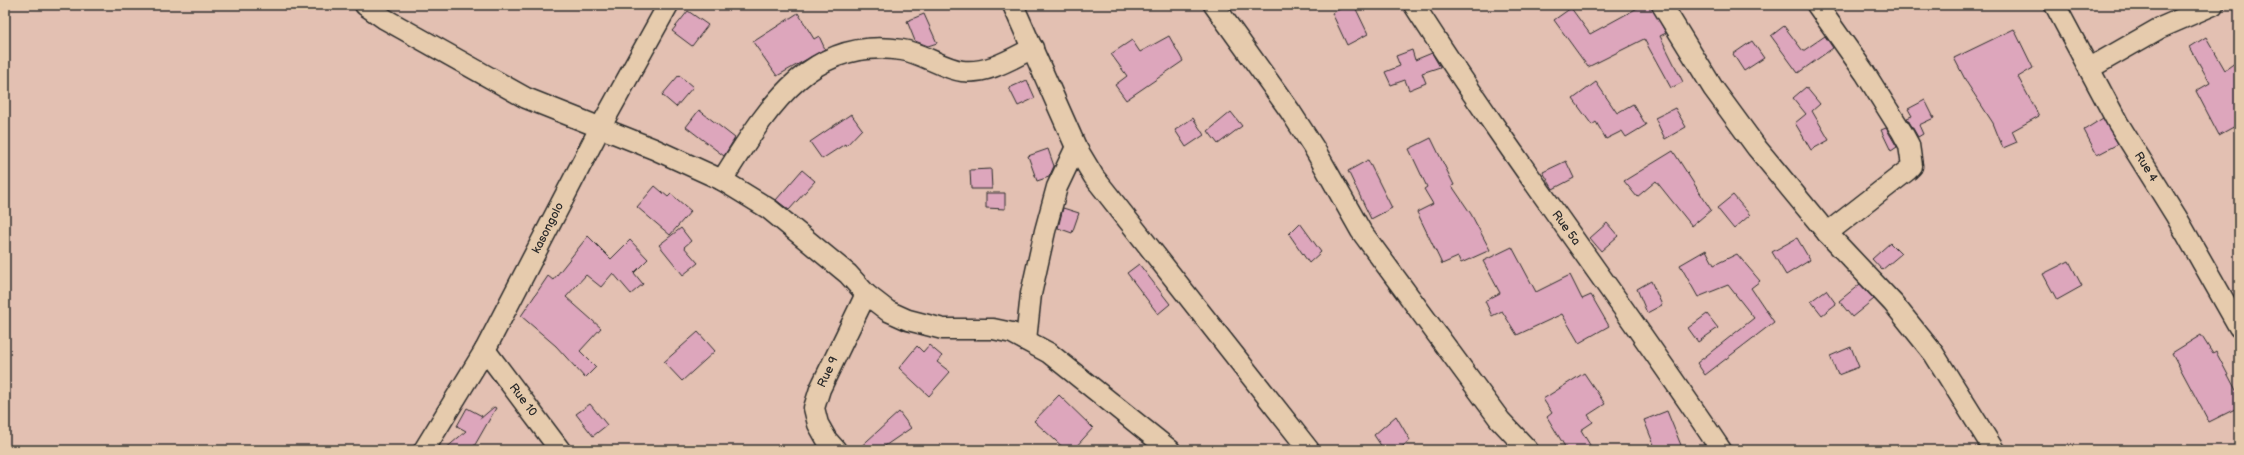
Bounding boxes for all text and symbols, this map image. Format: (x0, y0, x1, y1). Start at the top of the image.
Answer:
street label: Rue 4 (2131, 149, 2161, 185)
street label: kasongolo (529, 200, 567, 256)
street label: Rue 5a (1548, 208, 1584, 248)
street label: Rue 9 (814, 354, 842, 390)
street label: Rue 10 (506, 381, 540, 419)

